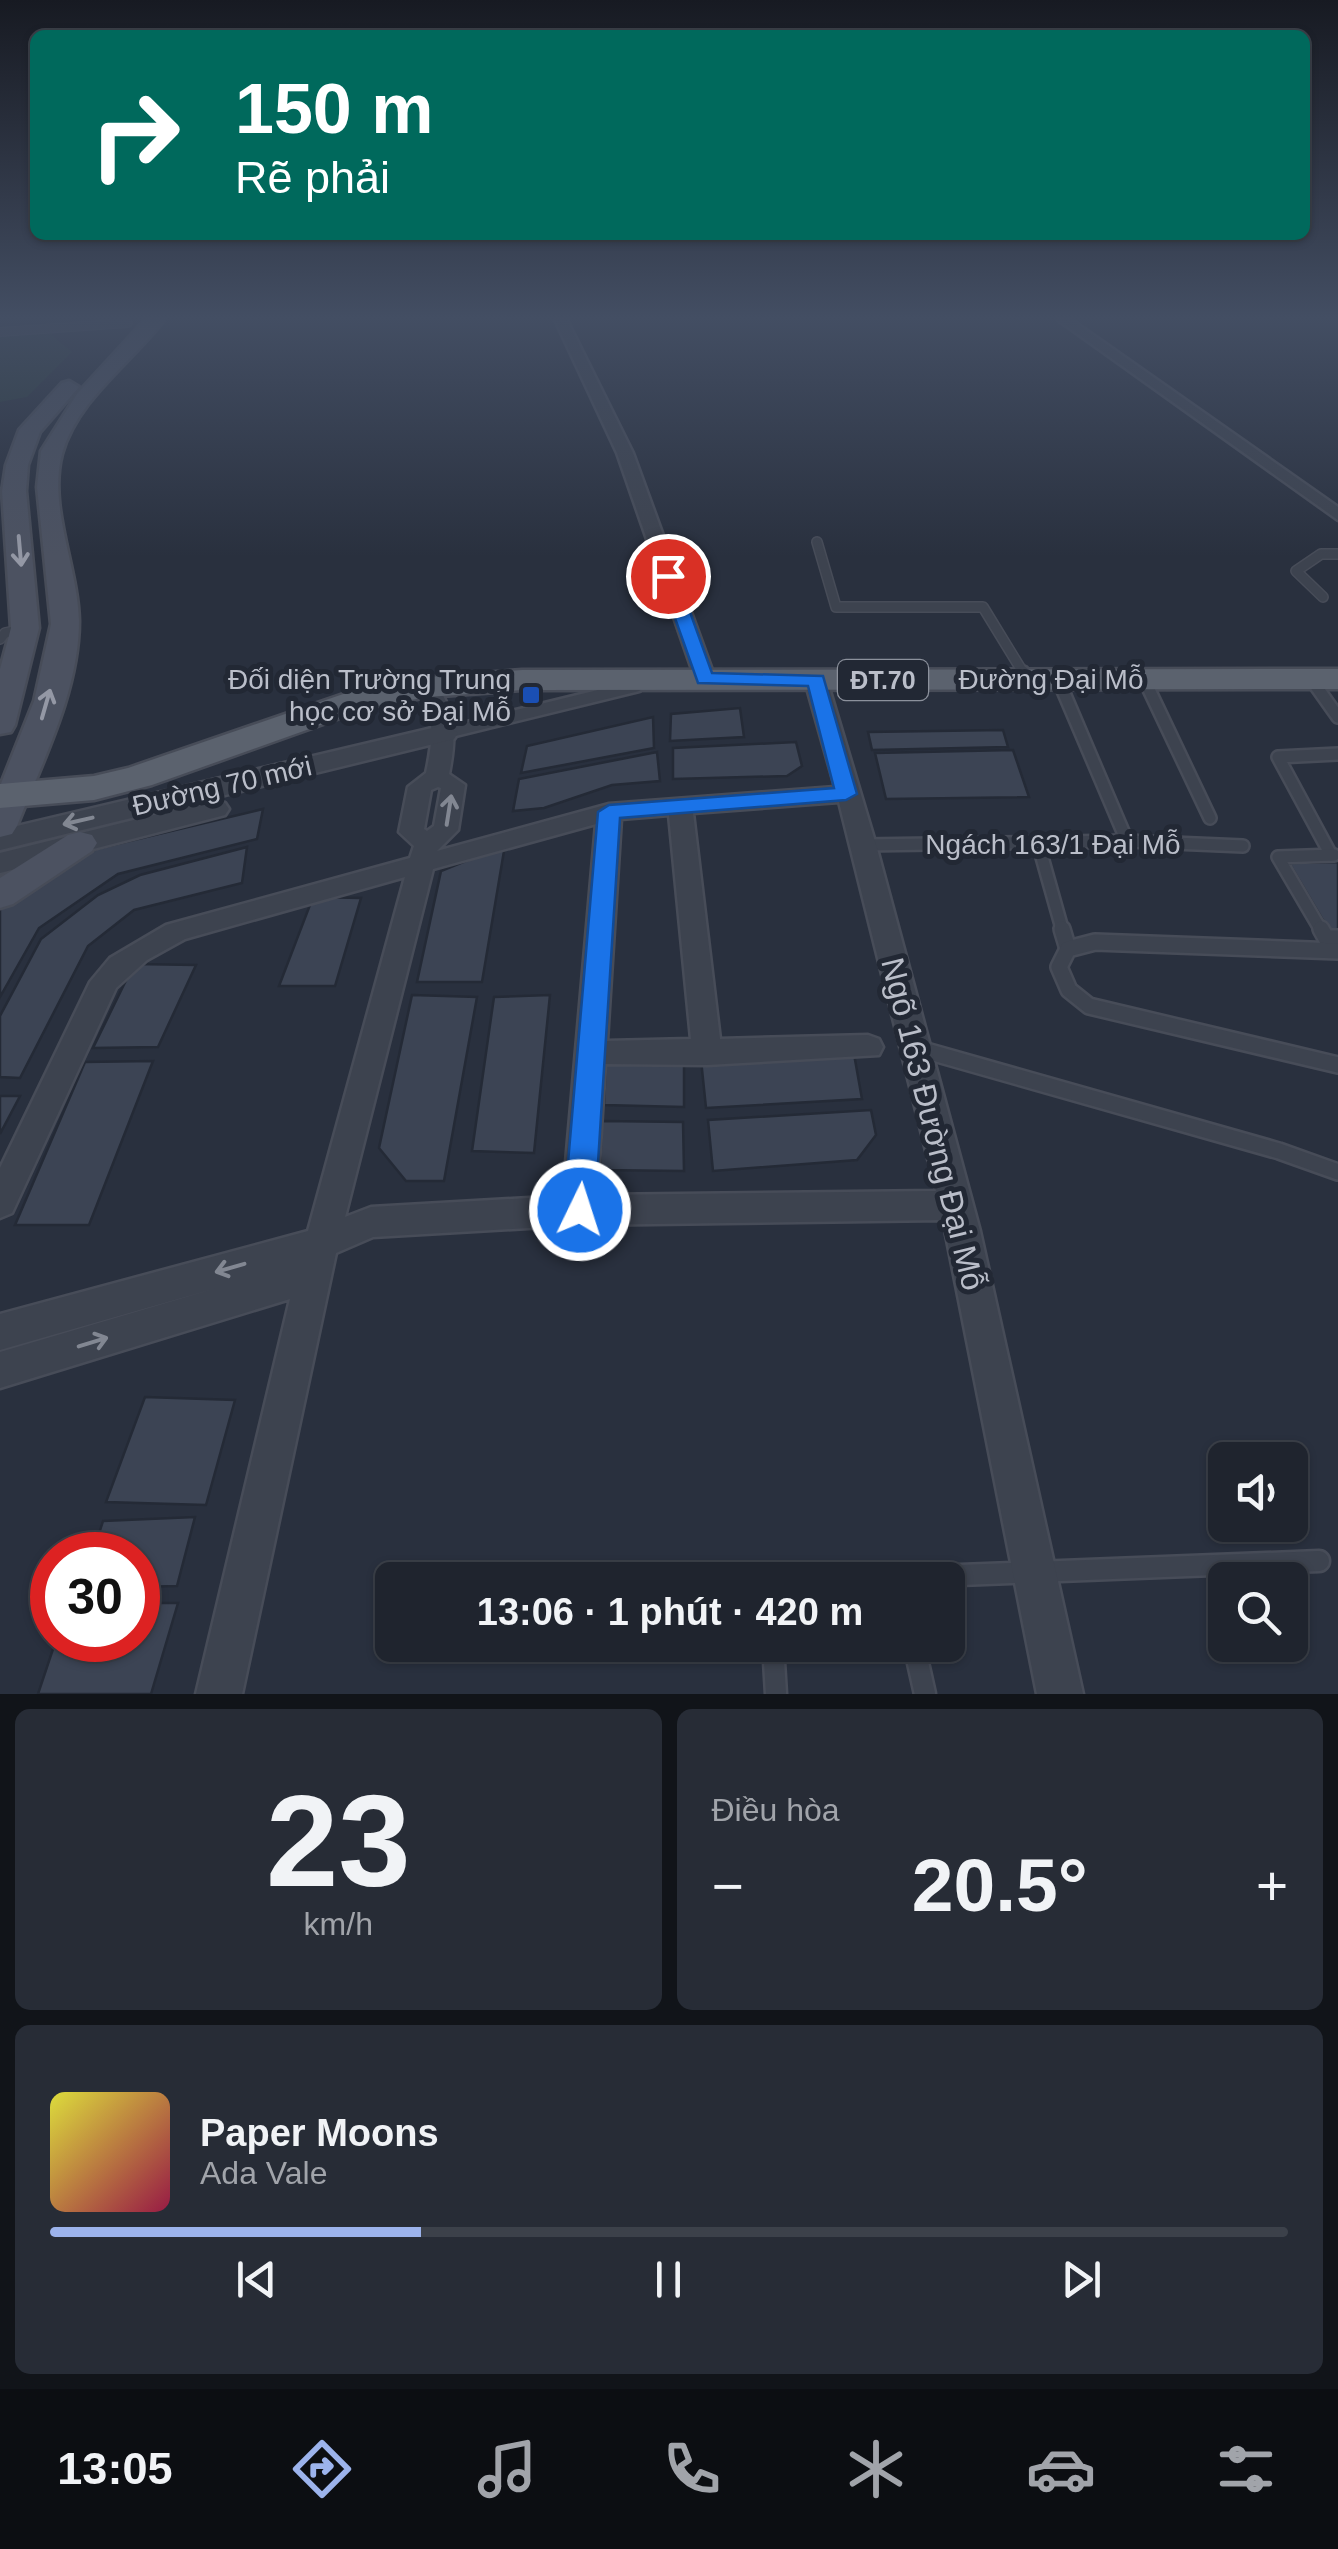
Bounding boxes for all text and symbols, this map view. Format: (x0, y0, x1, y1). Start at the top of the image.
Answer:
icon: right (70, 70, 200, 200)
text: 150 m (235, 70, 433, 148)
text: Rẽ phải (235, 152, 390, 203)
one-way arrow (11, 534, 30, 566)
pin (626, 534, 711, 619)
icon: arrive (641, 549, 696, 604)
road number: ĐT.70 (838, 660, 928, 700)
place label: Đối diện Trường Trung học cơ sở Đại Mỗ (228, 664, 511, 727)
street label: Đường Đại Mỗ (959, 664, 1143, 695)
marker: Đối diện Trường Trung học cơ sở Đại Mỗ (520, 684, 542, 706)
one-way arrow (38, 689, 56, 720)
street label: Đường 70 mới (129, 750, 315, 822)
one-way arrow (440, 794, 459, 827)
one-way arrow (63, 813, 95, 831)
street label: Ngách 163/1 Đại Mỗ (925, 829, 1181, 860)
street label: Ngõ 163 Đường Đại Mỗ (874, 954, 992, 1294)
position arrow (528, 1158, 632, 1262)
one-way arrow (215, 1260, 246, 1278)
one-way arrow (77, 1332, 109, 1350)
map controls (1208, 1442, 1308, 1662)
button: sound (1208, 1442, 1308, 1542)
speed limit sign: 30 (30, 1532, 160, 1662)
button: search (1208, 1562, 1308, 1662)
text: 13:06 · 1 phút · 420 m (477, 1591, 863, 1633)
text: 23 (266, 1768, 411, 1914)
text: Điều hòa (712, 1792, 840, 1828)
text: 20.5° (912, 1843, 1088, 1927)
text: − (712, 1855, 744, 1917)
text: + (1256, 1855, 1288, 1917)
text: km/h (304, 1906, 373, 1942)
text: Paper Moons (200, 2112, 439, 2154)
text: Ada Vale (200, 2155, 328, 2191)
icon: previous (229, 2252, 284, 2307)
icon: pause (641, 2252, 696, 2307)
icon: next (1054, 2252, 1109, 2307)
icon: directions (287, 2434, 357, 2504)
icon: music (472, 2434, 542, 2504)
icon: phone (657, 2434, 727, 2504)
icon: climate (841, 2434, 911, 2504)
icon: car (1026, 2434, 1096, 2504)
icon: filters (1211, 2434, 1281, 2504)
text: 13:05 (57, 2443, 172, 2494)

